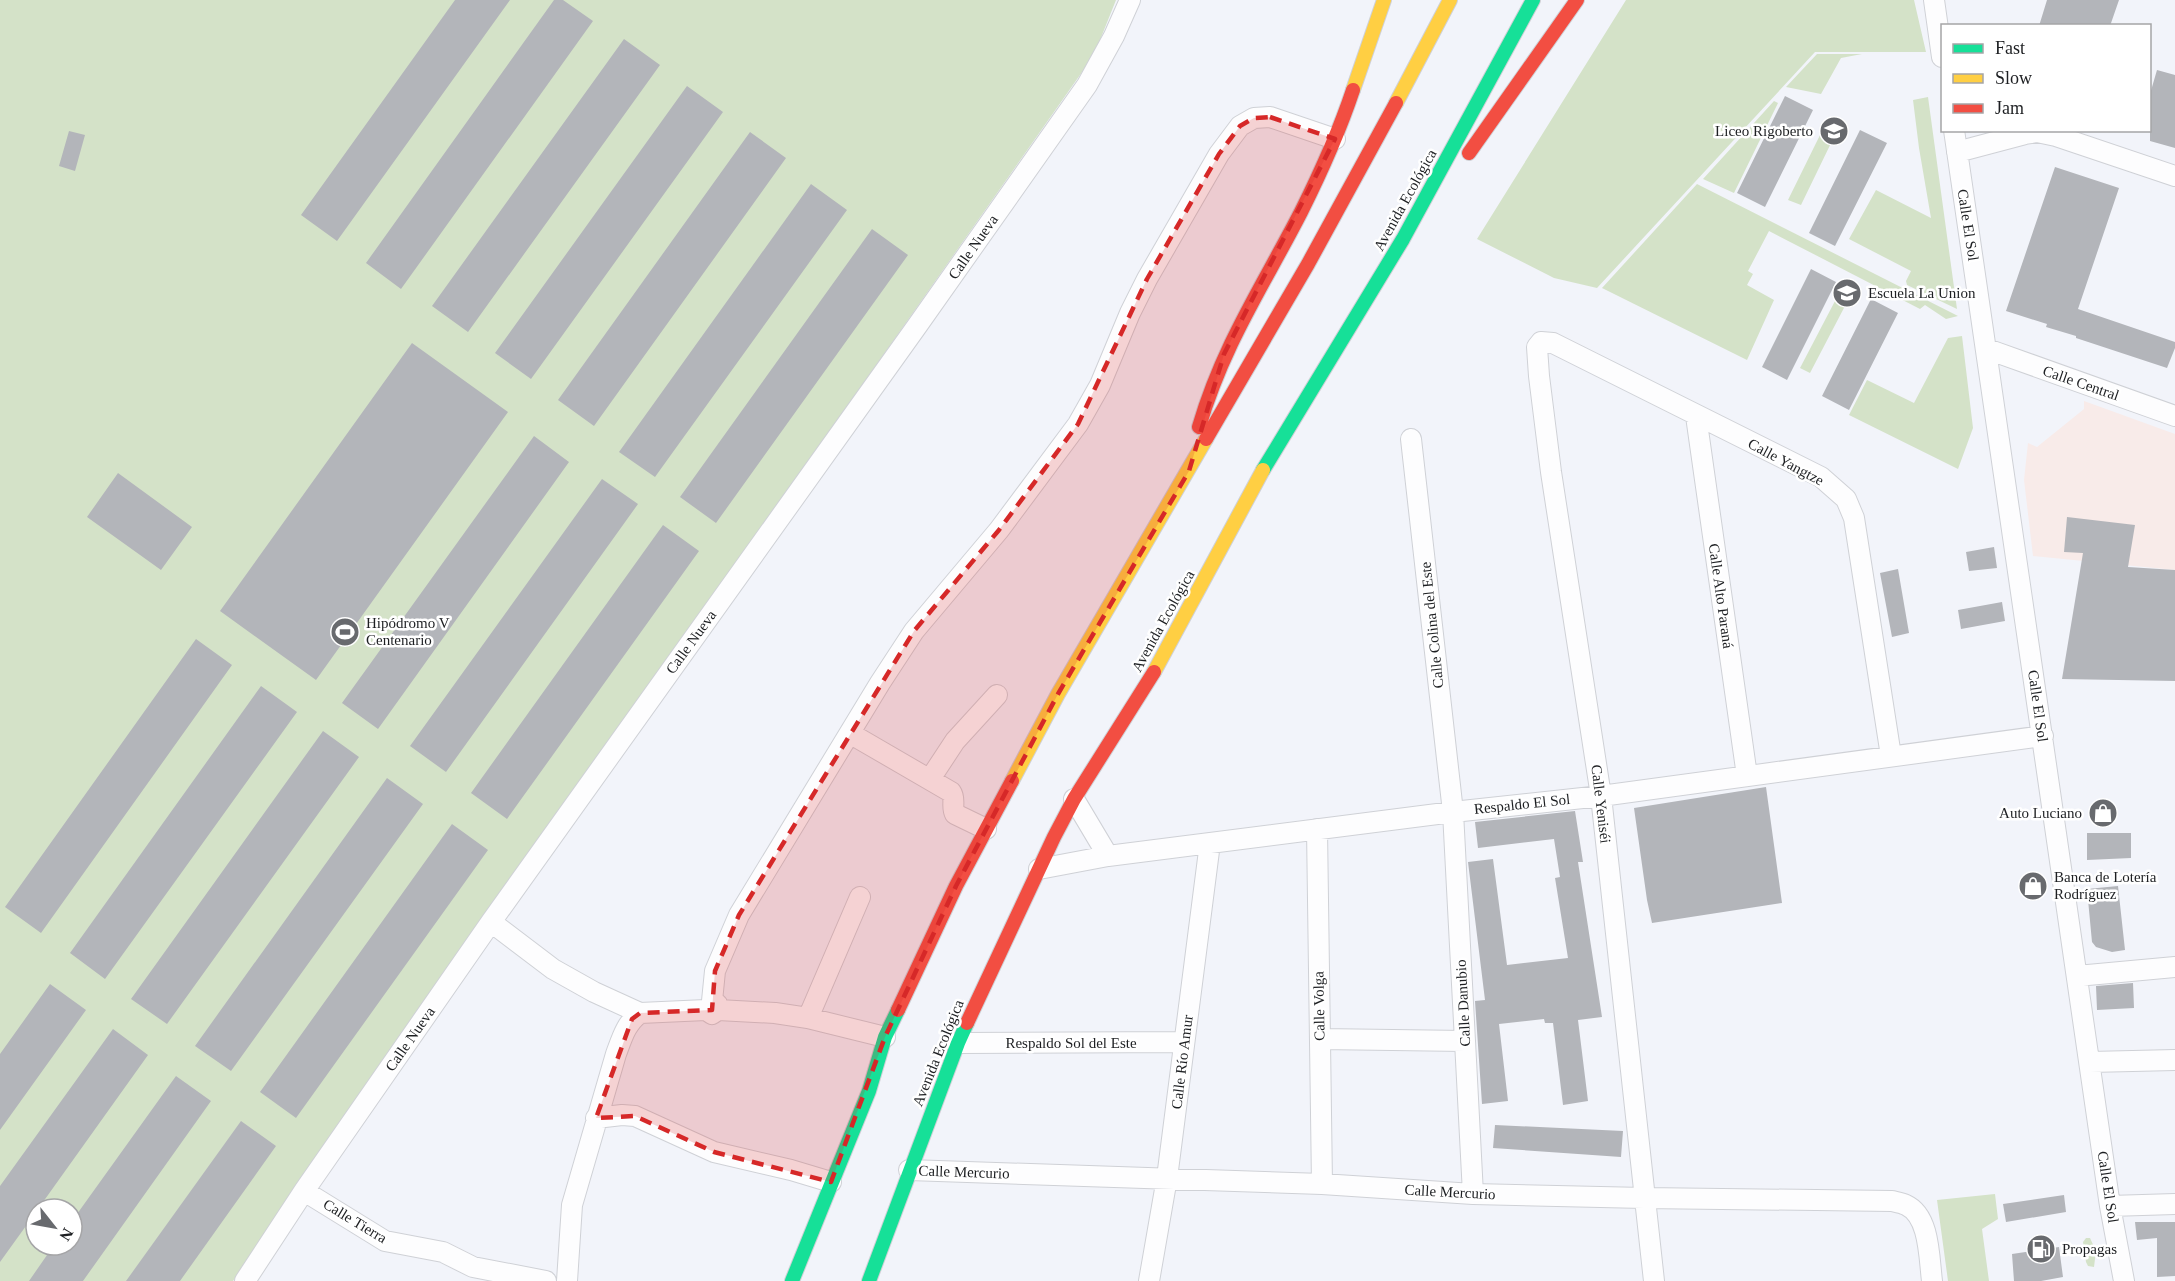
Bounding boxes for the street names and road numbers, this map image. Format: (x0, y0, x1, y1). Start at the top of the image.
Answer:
street label: Avenida Ecológica (1371, 146, 1440, 253)
street label: Calle El Sol (1954, 188, 1982, 262)
street label: Calle Nueva (945, 212, 1001, 282)
street label: Calle Central (2041, 362, 2121, 404)
street label: Calle Yangtze (1745, 435, 1827, 489)
street label: Calle Alto Paraná (1706, 542, 1736, 650)
street label: Calle Colina del Este (1417, 561, 1447, 689)
street label: Avenida Ecológica (1129, 567, 1198, 674)
street label: Calle Nueva (663, 607, 720, 677)
street label: Calle El Sol (2025, 669, 2051, 743)
street label: Calle Yeniséi (1588, 764, 1614, 844)
street label: Respaldo El Sol (1473, 791, 1571, 817)
street label: Calle Danubio (1453, 959, 1473, 1047)
street label: Calle Volga (1310, 971, 1328, 1041)
street label: Avenida Ecológica (909, 997, 967, 1109)
street label: Calle Nueva (382, 1004, 438, 1074)
street label: Calle Río Amur (1168, 1014, 1196, 1110)
street label: Respaldo Sol del Este (1005, 1035, 1137, 1051)
street label: Calle El Sol (2094, 1150, 2122, 1224)
street label: Calle Mercurio (918, 1162, 1010, 1182)
street label: Calle Mercurio (1404, 1182, 1496, 1202)
street label: Calle Tierra (320, 1196, 390, 1246)

